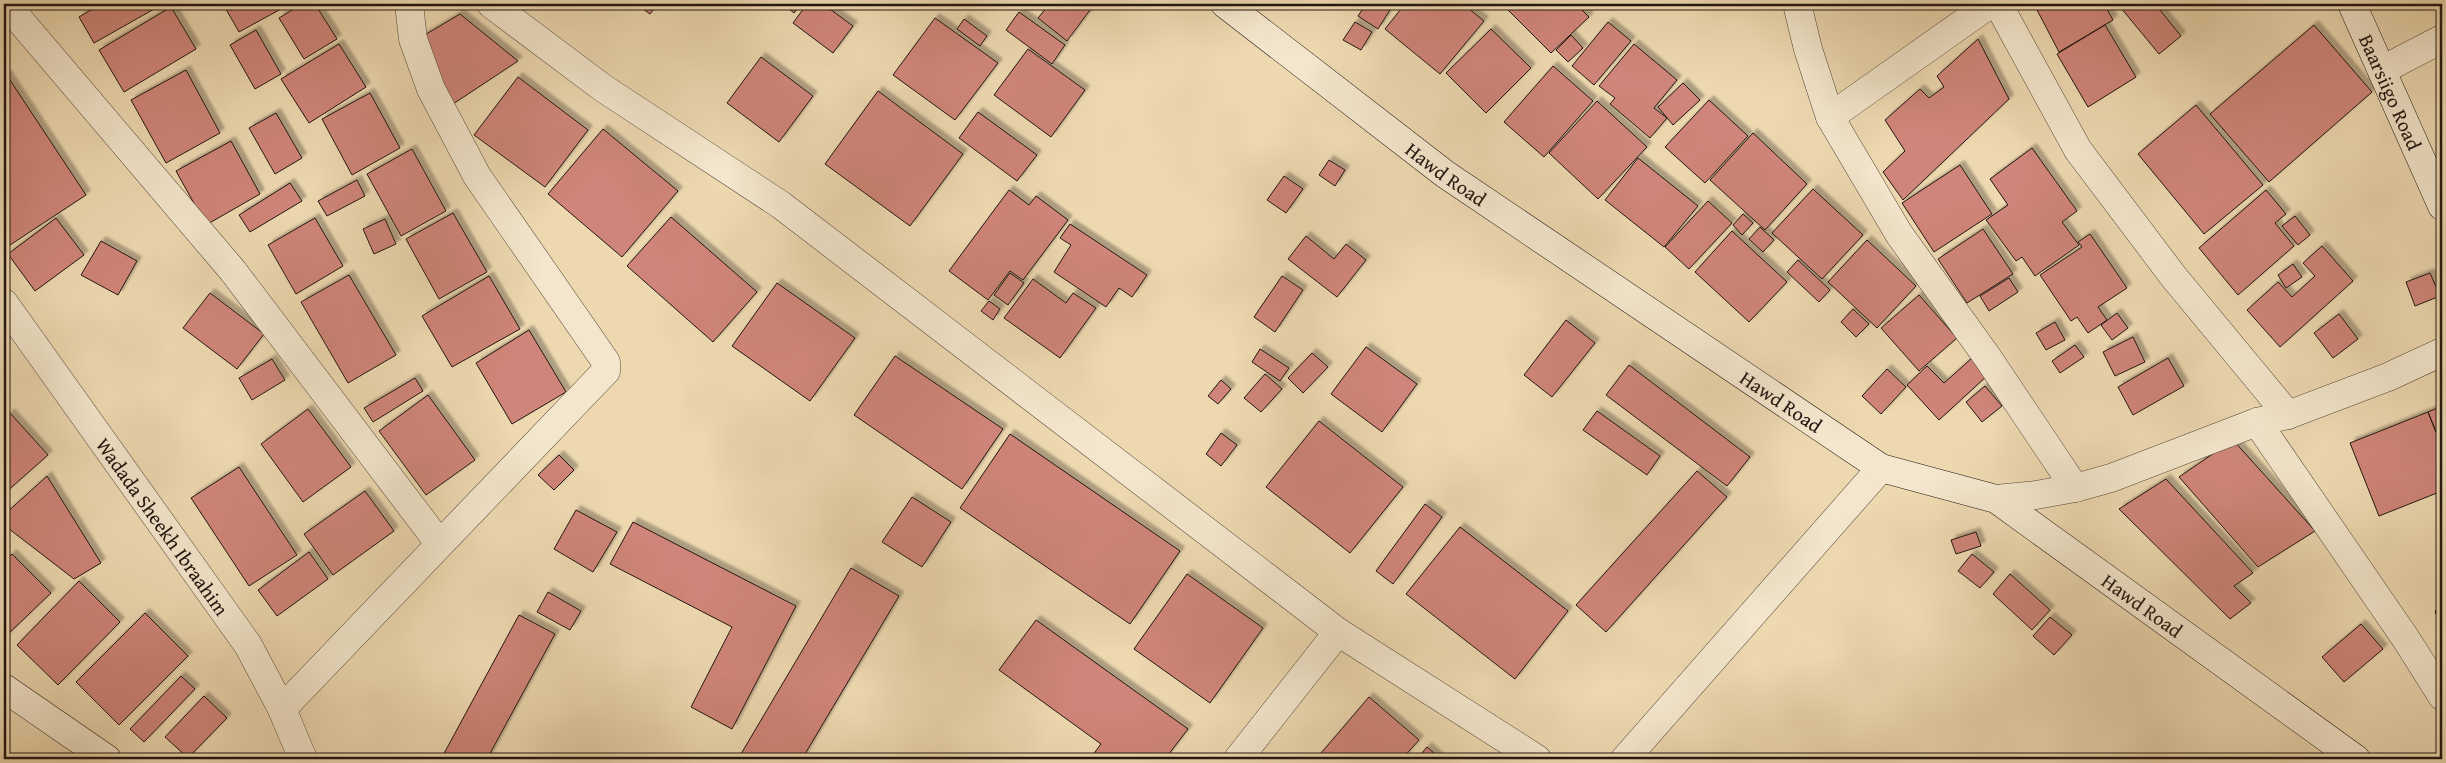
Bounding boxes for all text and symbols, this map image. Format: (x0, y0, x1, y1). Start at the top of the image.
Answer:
street label: Baarsiigo Road (2353, 29, 2430, 155)
street label: Hawd Road (1400, 135, 1493, 213)
street label: Hawd Road (1735, 363, 1829, 439)
street label: Wadada Sheekh Ibraahim (90, 431, 237, 622)
street label: Hawd Road (2096, 566, 2189, 644)

